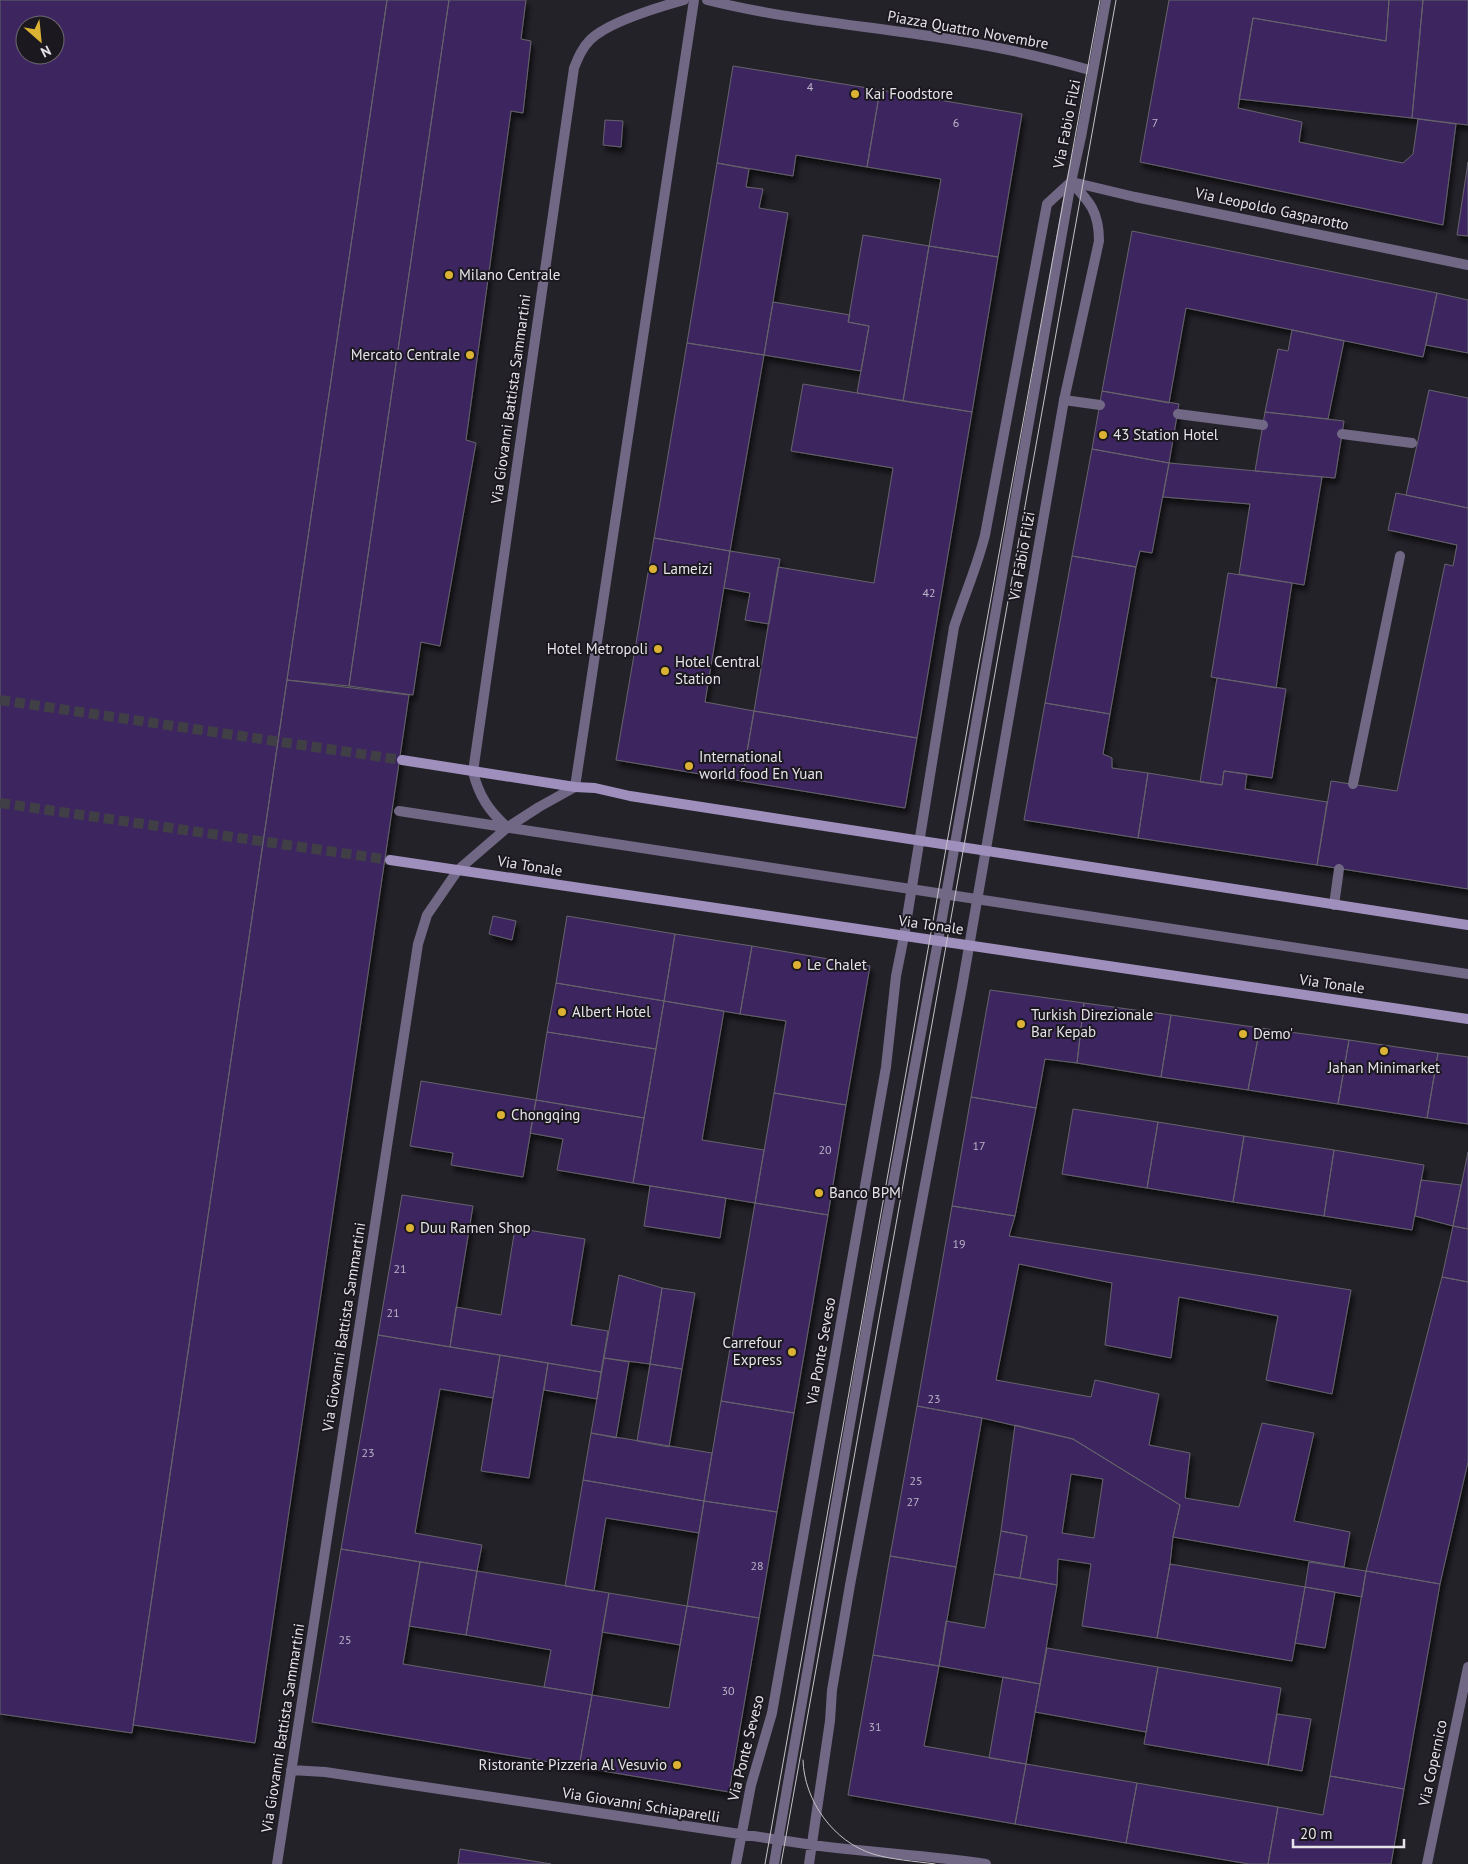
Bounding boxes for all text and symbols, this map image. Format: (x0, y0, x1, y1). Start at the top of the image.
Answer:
street label: Piazza Quattro Novembre (886, 6, 1050, 53)
north arrow (15, 15, 65, 65)
text: N (38, 41, 54, 62)
street label: Via Fabio Filzi (1048, 78, 1084, 171)
house number: 4 (807, 79, 814, 94)
place label: Kai Foodstore (865, 84, 953, 103)
marker: Kai Foodstore (849, 88, 861, 100)
house number: 6 (953, 115, 959, 130)
house number: 7 (1152, 115, 1158, 130)
street label: Via Leopoldo Gasparotto (1193, 183, 1351, 234)
place label: Milano Centrale (459, 265, 560, 284)
marker: Milano Centrale (443, 269, 455, 281)
street label: Via Giovanni Battista Sammartini (486, 293, 535, 506)
place label: Mercato Centrale (351, 345, 460, 364)
marker: Mercato Centrale (464, 349, 476, 361)
place label: 43 Station Hotel (1113, 425, 1219, 444)
marker: 43 Station Hotel (1097, 429, 1109, 441)
street label: Via Fabio Filzi (1004, 510, 1039, 603)
place label: Lameizi (663, 559, 712, 578)
marker: Lameizi (647, 563, 659, 575)
house number: 42 (922, 585, 936, 600)
place label: Hotel Metropoli (547, 639, 648, 658)
marker: Hotel Metropoli (652, 643, 664, 655)
place label: Hotel Central Station (675, 652, 761, 688)
marker: Hotel Central Station (659, 665, 671, 677)
place label: International world food En Yuan (699, 747, 823, 783)
marker: International world food En Yuan (683, 760, 695, 772)
street label: Via Tonale (495, 851, 564, 880)
street label: Via Tonale (896, 910, 965, 938)
place label: Le Chalet (807, 955, 867, 974)
marker: Le Chalet (791, 959, 803, 971)
street label: Via Tonale (1297, 969, 1366, 997)
place label: Albert Hotel (572, 1002, 651, 1021)
place label: Turkish Direzionale Bar Kepab (1031, 1005, 1153, 1041)
marker: Albert Hotel (556, 1006, 568, 1018)
marker: Turkish Direzionale Bar Kepab (1015, 1018, 1027, 1030)
place label: Demo' (1253, 1024, 1293, 1043)
marker: Demo' (1237, 1028, 1249, 1040)
marker: Jahan Minimarket (1378, 1045, 1390, 1057)
place label: Jahan Minimarket (1327, 1058, 1440, 1077)
place label: Chongqing (511, 1105, 580, 1124)
marker: Chongqing (495, 1109, 507, 1121)
house number: 17 (972, 1138, 986, 1153)
house number: 20 (818, 1142, 832, 1157)
place label: Banco BPM (829, 1183, 901, 1202)
marker: Banco BPM (813, 1187, 825, 1199)
place label: Duu Ramen Shop (420, 1218, 531, 1237)
street label: Via Giovanni Battista Sammartini (317, 1221, 369, 1434)
marker: Duu Ramen Shop (404, 1222, 416, 1234)
house number: 19 (952, 1236, 966, 1251)
house number: 21 (393, 1261, 407, 1276)
street label: Via Ponte Seveso (802, 1296, 839, 1407)
house number: 21 (386, 1305, 400, 1320)
place label: Carrefour Express (723, 1333, 782, 1369)
marker: Carrefour Express (786, 1346, 798, 1358)
house number: 23 (927, 1391, 941, 1406)
house number: 23 (361, 1445, 375, 1460)
house number: 25 (909, 1473, 923, 1488)
house number: 27 (906, 1494, 920, 1509)
house number: 28 (750, 1558, 764, 1573)
street label: Via Giovanni Battista Sammartini (256, 1622, 308, 1835)
house number: 25 (338, 1632, 352, 1647)
house number: 30 (721, 1683, 735, 1698)
street label: Via Ponte Seveso (723, 1693, 768, 1804)
street label: Via Copernico (1414, 1718, 1451, 1809)
house number: 31 (868, 1719, 882, 1734)
place label: Ristorante Pizzeria Al Vesuvio (479, 1755, 667, 1774)
marker: Ristorante Pizzeria Al Vesuvio (671, 1759, 683, 1771)
street label: Via Giovanni Schiaparelli (560, 1782, 721, 1826)
scale bar (1293, 1816, 1404, 1848)
text: 20 m (1300, 1824, 1333, 1843)

